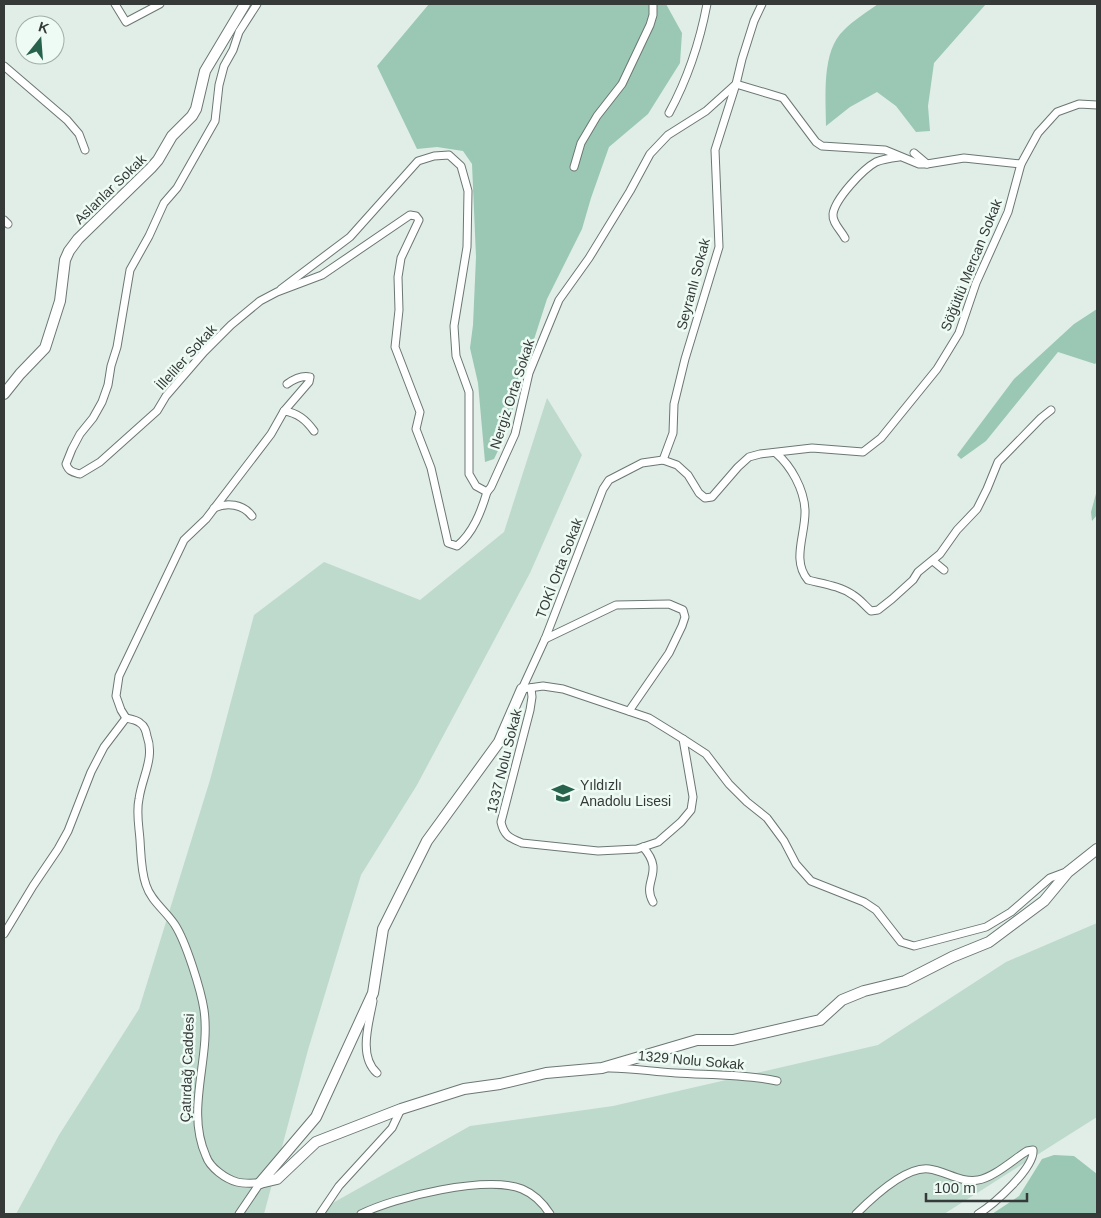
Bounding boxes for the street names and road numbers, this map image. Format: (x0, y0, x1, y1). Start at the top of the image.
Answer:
street label: Aslanlar Sokak (71, 150, 150, 227)
street label: Söğütlü Mercan Sokak (937, 196, 1005, 333)
street label: Seyranlı Sokak (673, 235, 713, 332)
street label: İlleliler Sokak (152, 320, 220, 393)
street label: Nergiz Orta Sokak (487, 336, 538, 451)
street label: TOKİ Orta Sokak (532, 514, 586, 621)
street label: 1337 Nolu Sokak (483, 706, 525, 815)
street label: Çatırdağ Caddesi (177, 1013, 197, 1123)
street label: 1329 Nolu Sokak (637, 1047, 746, 1073)

